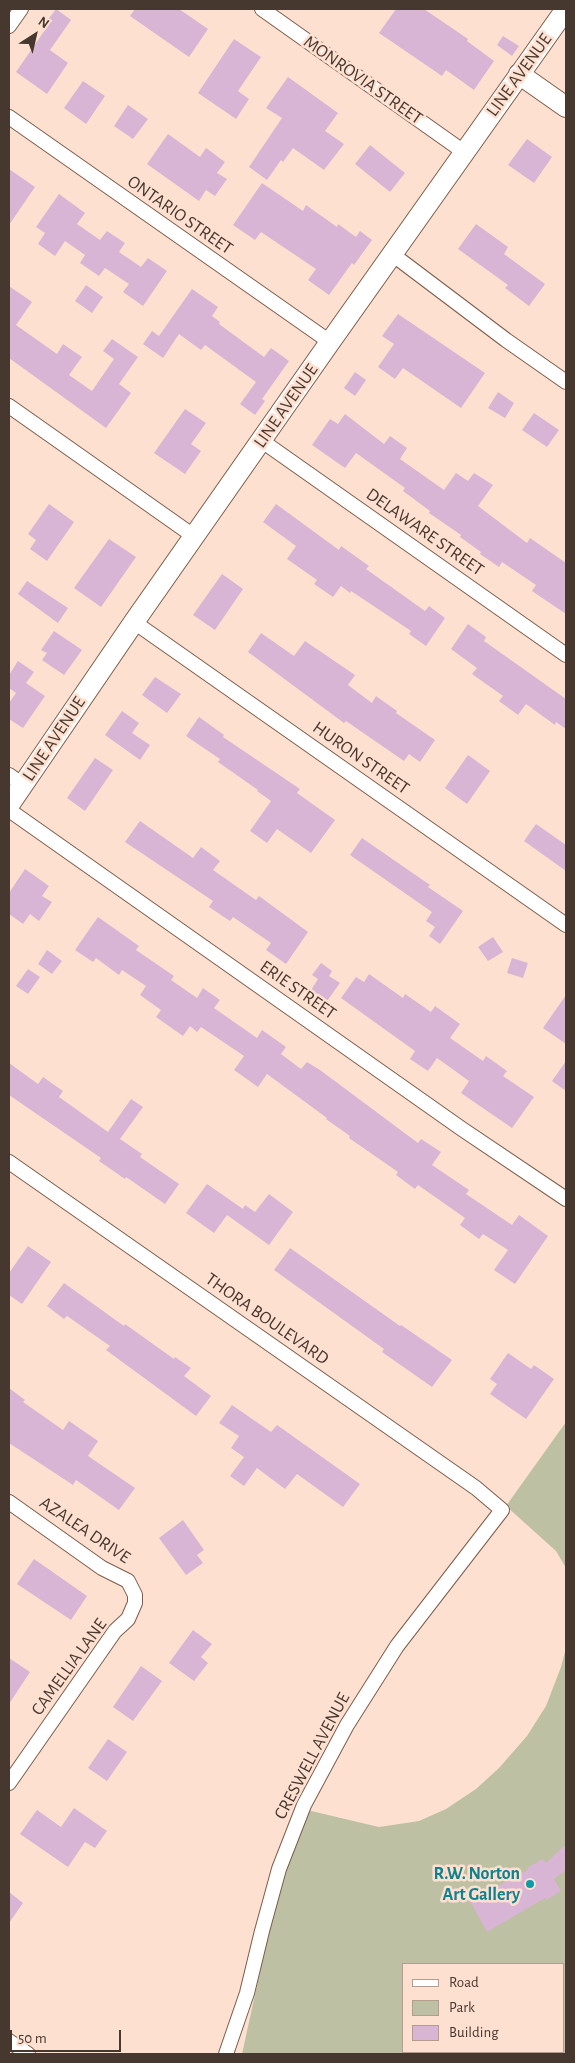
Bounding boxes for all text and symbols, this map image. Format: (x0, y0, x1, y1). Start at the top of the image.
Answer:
north arrow (10, 10, 60, 60)
text: N (36, 14, 52, 31)
street label: LINE AVENUE (482, 29, 556, 121)
street label: MONROVIA STREET (299, 31, 427, 129)
street label: ONTARIO STREET (123, 171, 237, 259)
street label: LINE AVENUE (249, 360, 323, 452)
street label: DELAWARE STREET (362, 483, 488, 581)
street label: LINE AVENUE (18, 693, 90, 785)
street label: HURON STREET (308, 717, 414, 799)
street label: ERIE STREET (256, 956, 340, 1024)
street label: THORA BOULEVARD (201, 1268, 333, 1370)
street label: AZALEA DRIVE (36, 1492, 134, 1568)
street label: CAMELLIA LANE (27, 1614, 111, 1720)
street label: CRESWELL AVENUE (270, 1689, 354, 1823)
place label: R.W. Norton Art Gallery (433, 1863, 520, 1906)
marker: R.W. Norton Art Gallery (524, 1878, 536, 1890)
legend (402, 1963, 565, 2053)
text: Road (449, 1975, 479, 1990)
text: Park (449, 2000, 475, 2015)
scale bar (12, 2020, 124, 2052)
text: Building (449, 2025, 499, 2040)
text: 50 m (18, 2031, 47, 2046)

